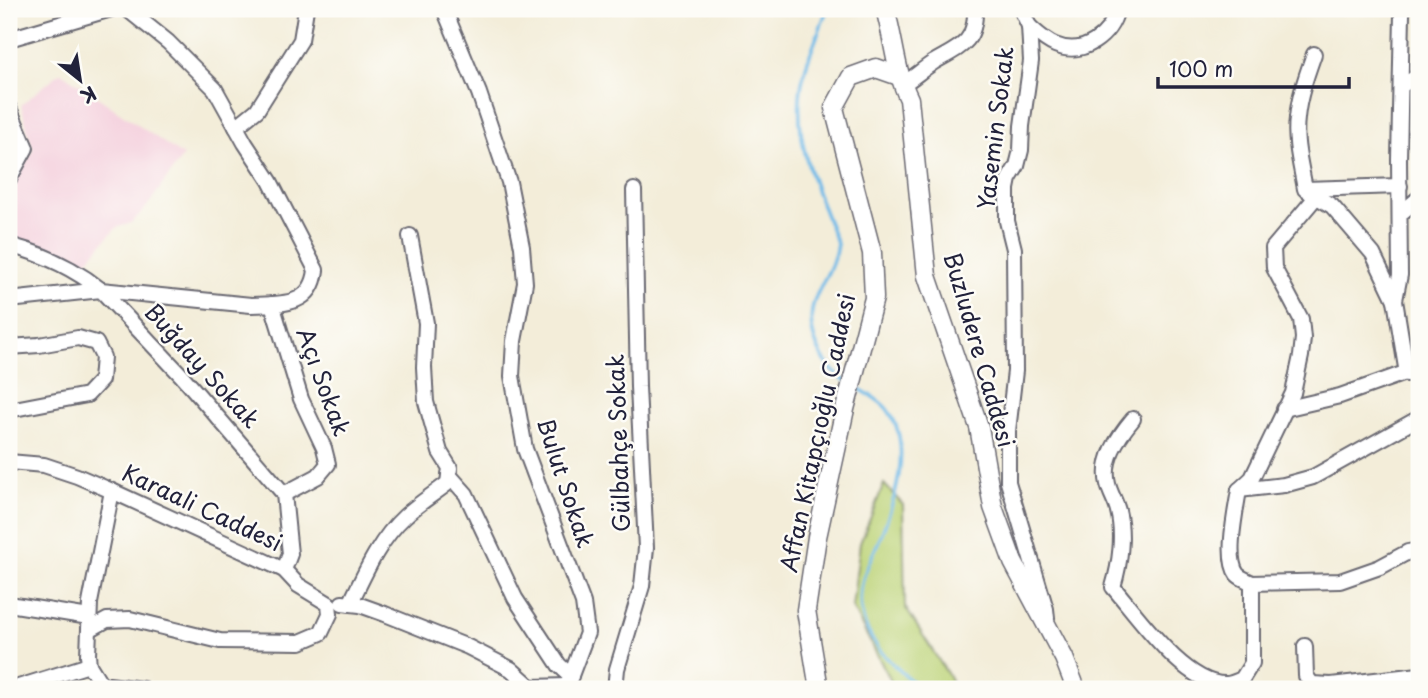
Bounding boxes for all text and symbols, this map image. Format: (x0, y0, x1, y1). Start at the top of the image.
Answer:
street label: Yasemin Sokak (967, 44, 1022, 211)
north arrow (46, 46, 116, 116)
scale bar (1158, 46, 1349, 90)
text: 100 m (1169, 52, 1233, 84)
text: K (76, 80, 102, 111)
street label: Buzludere Caddesi (936, 248, 1025, 451)
street label: Affan Kitapçıoğlu Caddesi (770, 290, 863, 575)
street label: Buğday Sokak (137, 295, 269, 435)
street label: Açı Sokak (289, 322, 360, 441)
street label: Gülbahçe Sokak (597, 353, 638, 533)
street label: Bulut Sokak (529, 413, 604, 552)
street label: Karaali Caddesi (117, 454, 289, 559)

